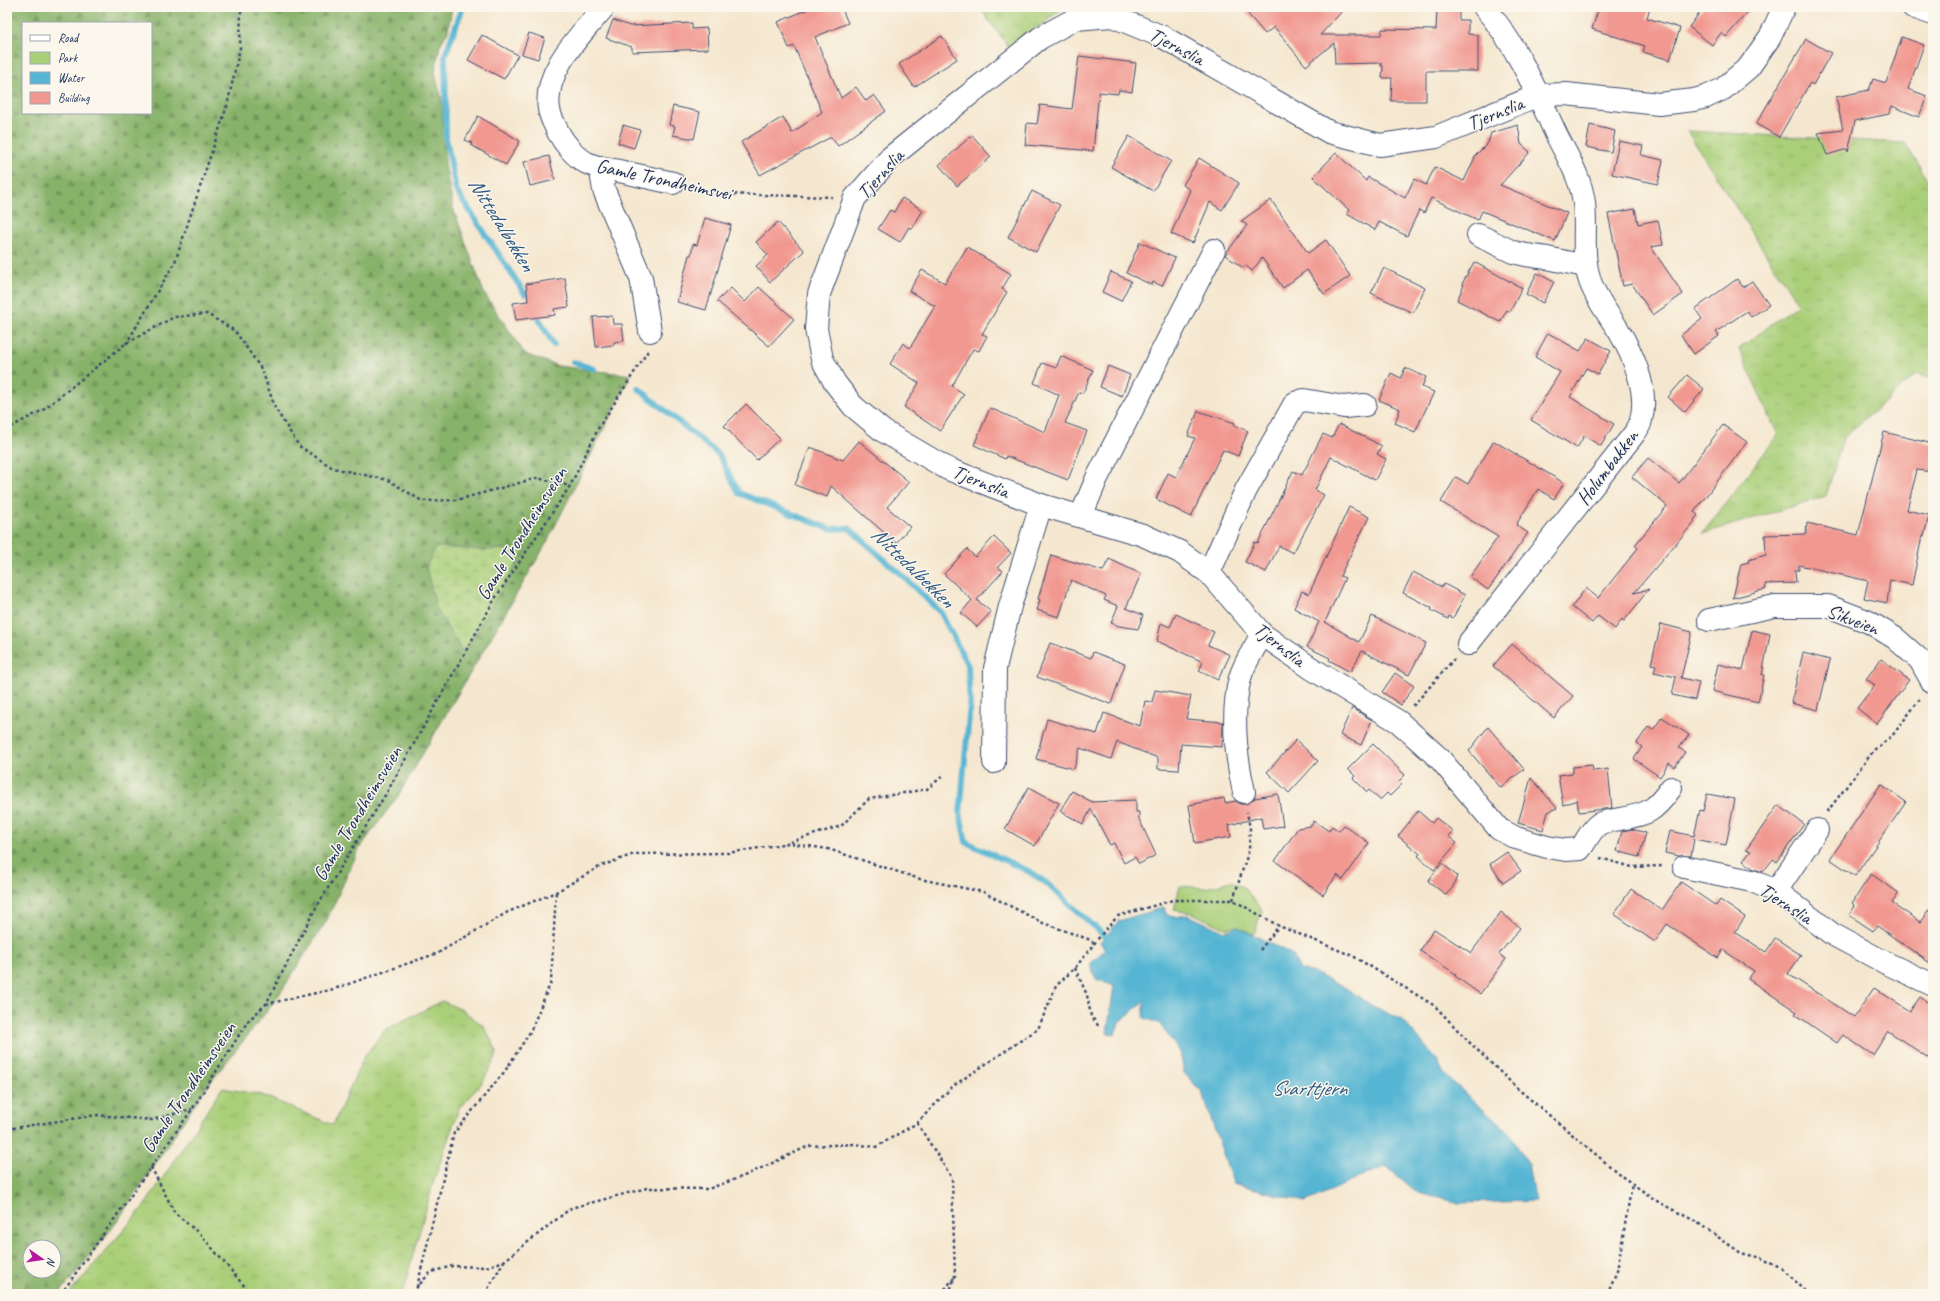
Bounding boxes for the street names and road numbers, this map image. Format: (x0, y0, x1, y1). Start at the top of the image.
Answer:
street label: Tjernslia (1145, 22, 1210, 72)
street label: Tjernslia (1463, 90, 1529, 136)
street label: Tjernslia (852, 143, 910, 204)
street label: Gamle Trondheimsvei (594, 153, 736, 206)
street label: Holumbakken (1571, 424, 1645, 510)
street label: Tjernslia (949, 459, 1014, 505)
street label: Gamle Trondheimsveien (470, 461, 573, 605)
street label: Sikveien (1823, 598, 1883, 641)
street label: Tjernslia (1249, 617, 1312, 673)
street label: Gamle Trondheimsveien (307, 740, 408, 885)
street label: Tjernslia (1754, 877, 1819, 931)
street label: Gamle Trondheimsveien (135, 1016, 242, 1158)

